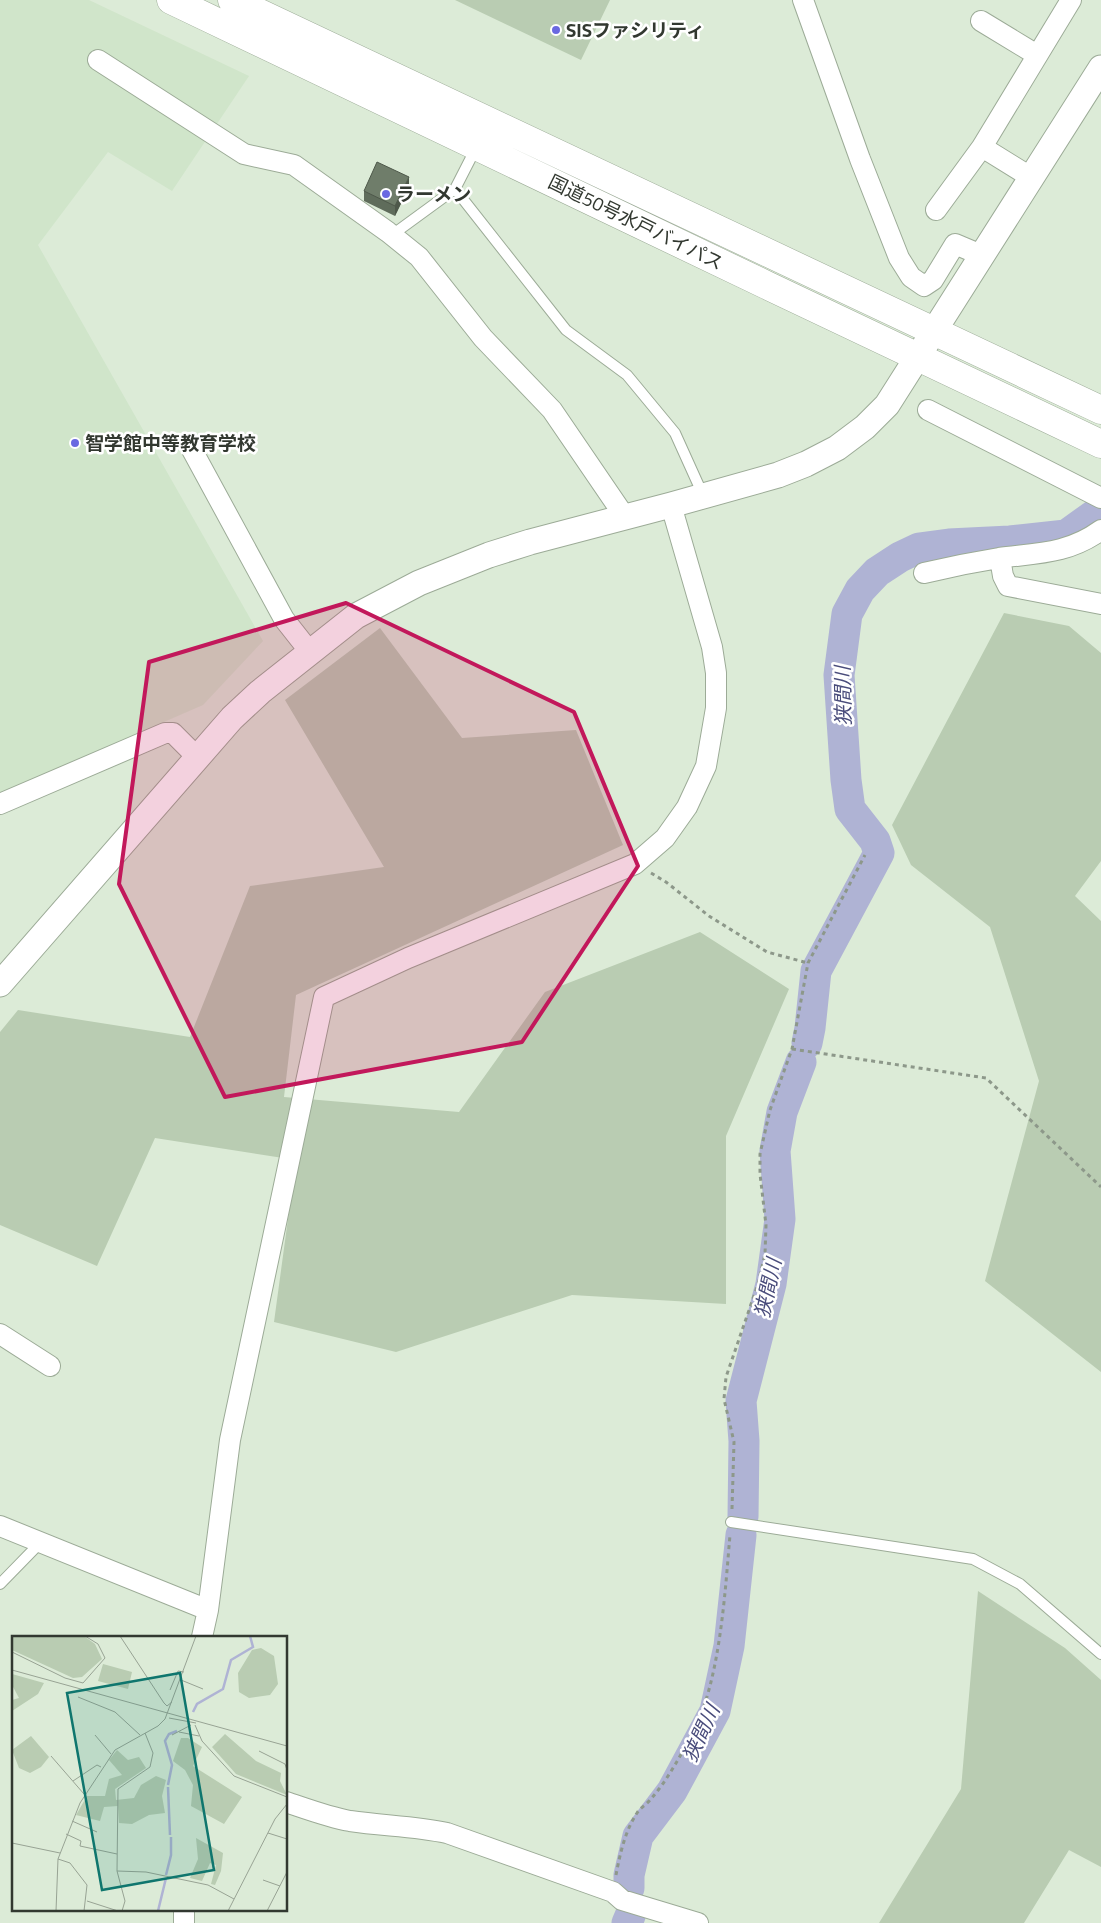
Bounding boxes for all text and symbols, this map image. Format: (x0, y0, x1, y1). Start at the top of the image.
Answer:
place label: SISファシリティ (566, 15, 705, 44)
marker: SISファシリティ (550, 24, 562, 36)
street label: 国道50号水戸バイパス (544, 166, 729, 277)
place label: ラーメン (396, 179, 471, 208)
marker: ラーメン (380, 188, 392, 200)
place label: 智学館中等教育学校 (85, 428, 256, 457)
marker: 智学館中等教育学校 (69, 437, 81, 449)
water label: 狭間川 (826, 664, 859, 726)
water label: 狭間川 (746, 1253, 789, 1320)
inset map (12, 1636, 288, 1910)
water label: 狭間川 (674, 1697, 728, 1767)

